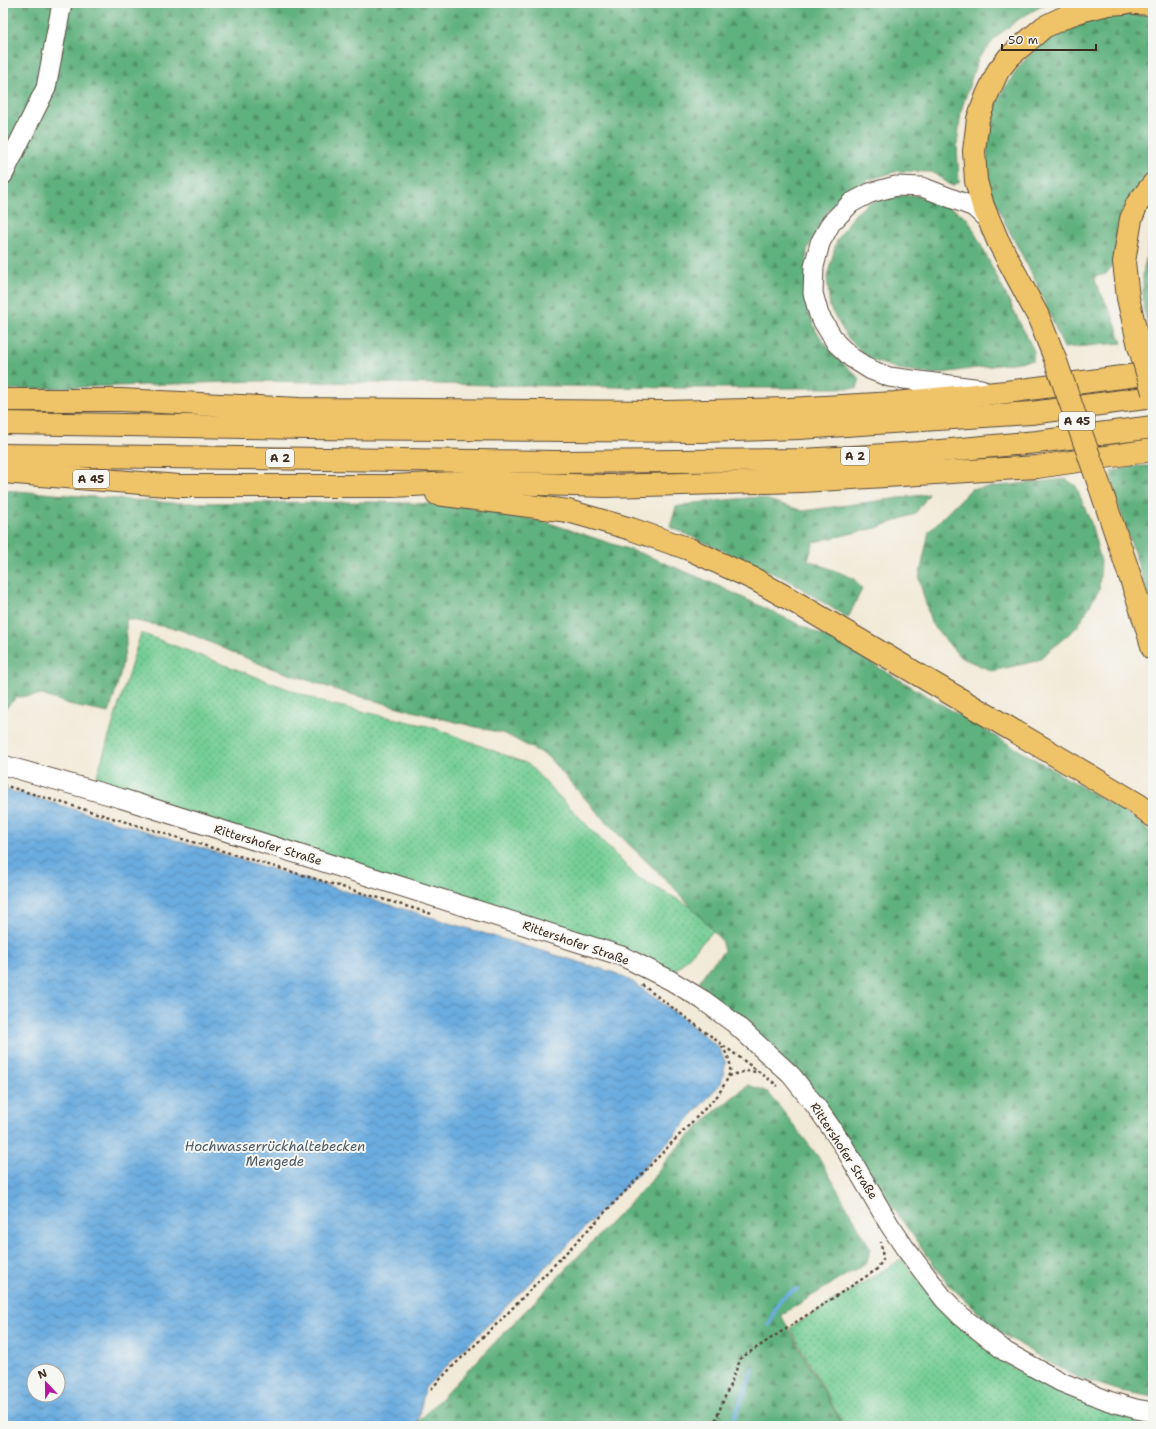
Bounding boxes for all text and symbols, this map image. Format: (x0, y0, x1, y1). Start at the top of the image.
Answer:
scale bar (1002, 26, 1096, 52)
text: 50 m (1008, 32, 1038, 48)
road number: A 45 (1059, 412, 1095, 430)
road number: A 2 (841, 447, 869, 465)
road number: A 2 (266, 449, 294, 467)
road number: A 45 (73, 470, 109, 488)
street label: Rittershofer Straße (212, 821, 324, 869)
street label: Rittershofer Straße (520, 917, 632, 969)
street label: Rittershofer Straße (807, 1100, 881, 1203)
water label: Hochwasserrückhaltebecken Mengede (185, 1138, 365, 1170)
north arrow (26, 1363, 66, 1403)
text: N (36, 1365, 50, 1383)

